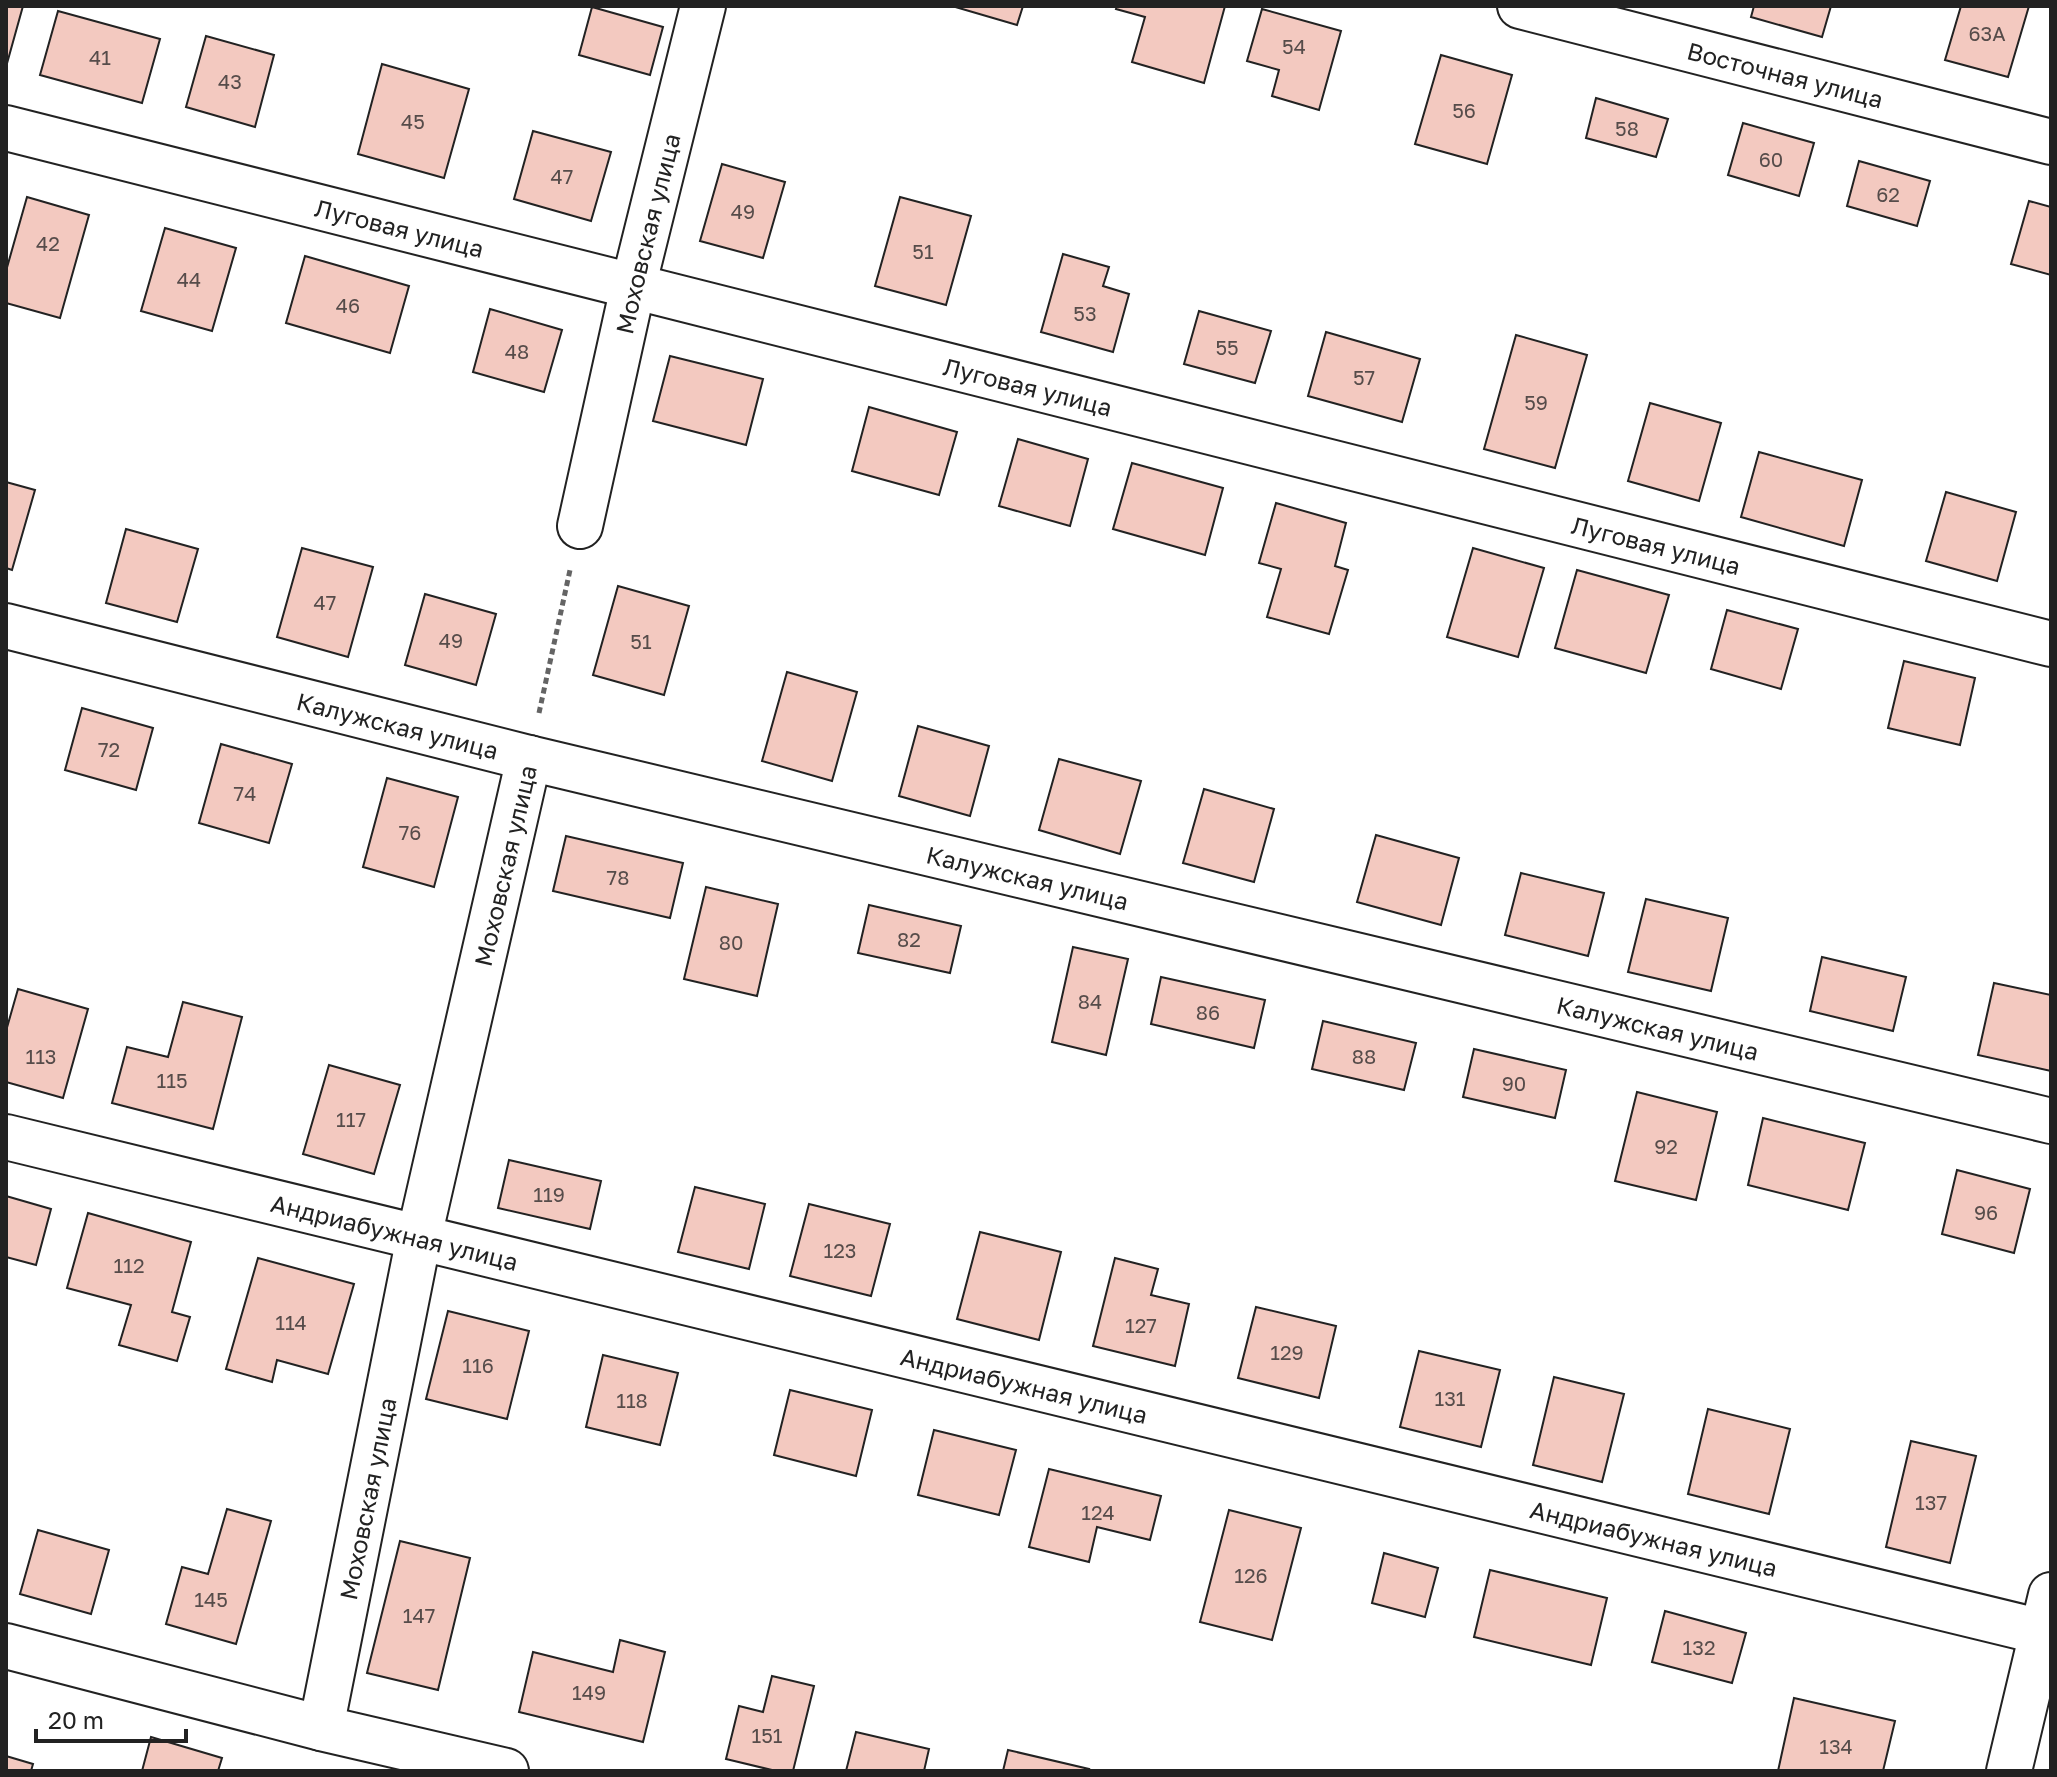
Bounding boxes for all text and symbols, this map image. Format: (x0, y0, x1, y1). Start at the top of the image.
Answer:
house number: 63А (1968, 21, 2006, 45)
house number: 54 (1282, 34, 1306, 58)
street label: Восточная улица (1684, 35, 1886, 113)
house number: 41 (89, 45, 111, 69)
house number: 43 (218, 69, 242, 93)
house number: 56 (1452, 98, 1476, 122)
house number: 45 (401, 109, 425, 133)
house number: 58 (1615, 116, 1639, 140)
street label: Моховская улица (609, 130, 685, 337)
house number: 60 (1759, 147, 1783, 171)
house number: 47 (551, 164, 573, 188)
house number: 62 (1876, 182, 1900, 206)
street label: Луговая улица (312, 192, 487, 263)
house number: 49 (731, 199, 755, 223)
house number: 42 (36, 231, 60, 255)
house number: 51 (912, 239, 934, 263)
house number: 44 (177, 267, 201, 291)
house number: 46 (336, 293, 360, 317)
house number: 53 (1073, 301, 1097, 325)
house number: 55 (1215, 335, 1239, 359)
house number: 48 (505, 339, 529, 363)
street label: Луговая улица (941, 351, 1115, 421)
house number: 57 (1353, 365, 1375, 389)
house number: 59 (1524, 390, 1548, 414)
street label: Луговая улица (1569, 509, 1744, 580)
house number: 47 (314, 590, 336, 614)
house number: 49 (439, 628, 463, 652)
house number: 51 (630, 629, 652, 653)
street label: Калужская улица (294, 685, 502, 764)
house number: 72 (98, 737, 120, 761)
street label: Моховская улица (467, 762, 541, 969)
house number: 74 (234, 781, 256, 805)
house number: 76 (399, 820, 421, 844)
street label: Калужская улица (924, 839, 1132, 915)
house number: 78 (607, 865, 629, 889)
house number: 82 (897, 927, 921, 951)
house number: 80 (719, 930, 743, 954)
house number: 84 (1078, 989, 1102, 1013)
street label: Калужская улица (1554, 989, 1762, 1065)
house number: 86 (1196, 1000, 1220, 1024)
house number: 113 (25, 1044, 57, 1068)
house number: 88 (1352, 1044, 1376, 1068)
house number: 115 (157, 1068, 188, 1092)
house number: 90 (1502, 1071, 1526, 1095)
house number: 117 (336, 1107, 366, 1131)
house number: 92 (1654, 1134, 1678, 1158)
house number: 119 (533, 1182, 565, 1206)
street label: Андриабужная улица (268, 1188, 521, 1275)
house number: 96 (1974, 1200, 1998, 1224)
house number: 123 (824, 1238, 857, 1262)
house number: 112 (114, 1253, 145, 1277)
house number: 114 (275, 1310, 307, 1334)
house number: 127 (1125, 1313, 1157, 1337)
house number: 129 (1270, 1340, 1304, 1364)
street label: Андриабужная улица (898, 1341, 1151, 1429)
house number: 116 (462, 1353, 494, 1377)
house number: 131 (1434, 1386, 1466, 1410)
house number: 118 (616, 1388, 648, 1412)
street label: Моховская улица (332, 1395, 401, 1602)
house number: 137 (1915, 1490, 1947, 1514)
street label: Андриабужная улица (1528, 1494, 1780, 1582)
house number: 124 (1081, 1500, 1115, 1524)
house number: 126 (1234, 1563, 1268, 1587)
house number: 145 (194, 1587, 228, 1611)
house number: 147 (403, 1603, 435, 1627)
house number: 132 (1683, 1635, 1716, 1659)
house number: 149 (572, 1680, 606, 1704)
scale bar (36, 1693, 186, 1743)
text: 20 m (48, 1705, 104, 1734)
house number: 151 (752, 1723, 783, 1747)
house number: 134 (1819, 1734, 1853, 1758)

